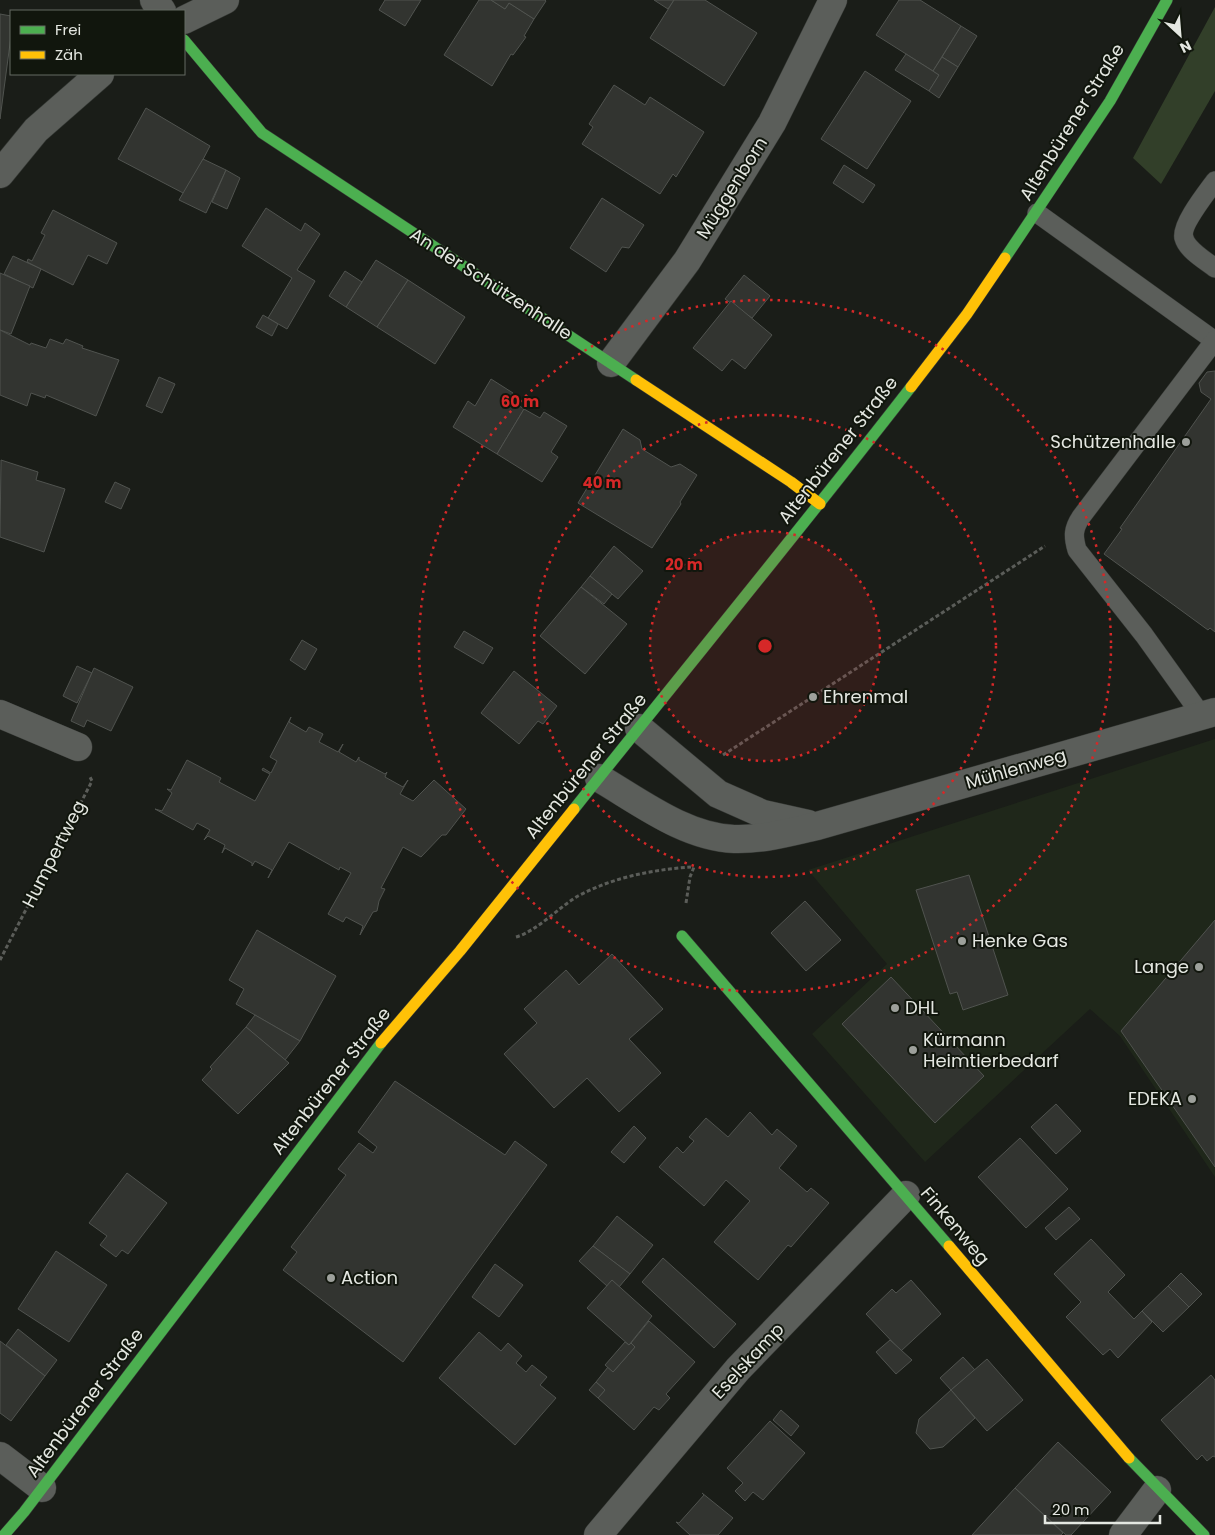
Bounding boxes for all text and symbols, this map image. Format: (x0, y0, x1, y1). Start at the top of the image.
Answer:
legend (10, 10, 185, 75)
north arrow (1155, 10, 1205, 60)
text: Frei (55, 19, 81, 40)
text: N (1177, 35, 1195, 58)
street label: Altenbürener Straße (1013, 38, 1130, 205)
text: Zäh (55, 44, 83, 65)
street label: Müggenborn (690, 132, 773, 244)
street label: An der Schützenhalle (405, 222, 577, 346)
street label: Altenbürener Straße (772, 371, 903, 529)
text: 60 m (501, 391, 539, 412)
place label: Schützenhalle (1050, 429, 1176, 454)
marker: Schützenhalle (1180, 436, 1192, 448)
text: 40 m (582, 472, 622, 493)
text: 20 m (665, 554, 703, 575)
centre of rings (756, 637, 774, 655)
place label: Ehrenmal (823, 684, 908, 709)
street label: Altenbürener Straße (519, 687, 652, 844)
marker: Ehrenmal (807, 691, 819, 703)
street label: Mühlenweg (963, 742, 1069, 795)
street label: Humpertweg (16, 796, 91, 912)
place label: Henke Gas (972, 928, 1068, 953)
marker: Henke Gas (956, 935, 968, 947)
place label: Lange (1134, 954, 1189, 979)
marker: Lange (1193, 961, 1205, 973)
place label: DHL (905, 995, 938, 1020)
street label: Altenbürener Straße (265, 1002, 396, 1160)
marker: DHL (889, 1002, 901, 1014)
place label: Kürmann Heimtierbedarf (923, 1027, 1059, 1073)
marker: Kürmann Heimtierbedarf (907, 1044, 919, 1056)
place label: EDEKA (1128, 1086, 1182, 1111)
marker: EDEKA (1186, 1093, 1198, 1105)
street label: Finkenweg (915, 1181, 996, 1270)
place label: Action (341, 1265, 398, 1290)
marker: Action (325, 1272, 337, 1284)
street label: Eselskamp (706, 1317, 789, 1404)
street label: Altenbürener Straße (20, 1323, 149, 1482)
scale bar (1045, 1492, 1160, 1524)
text: 20 m (1052, 1499, 1090, 1520)

